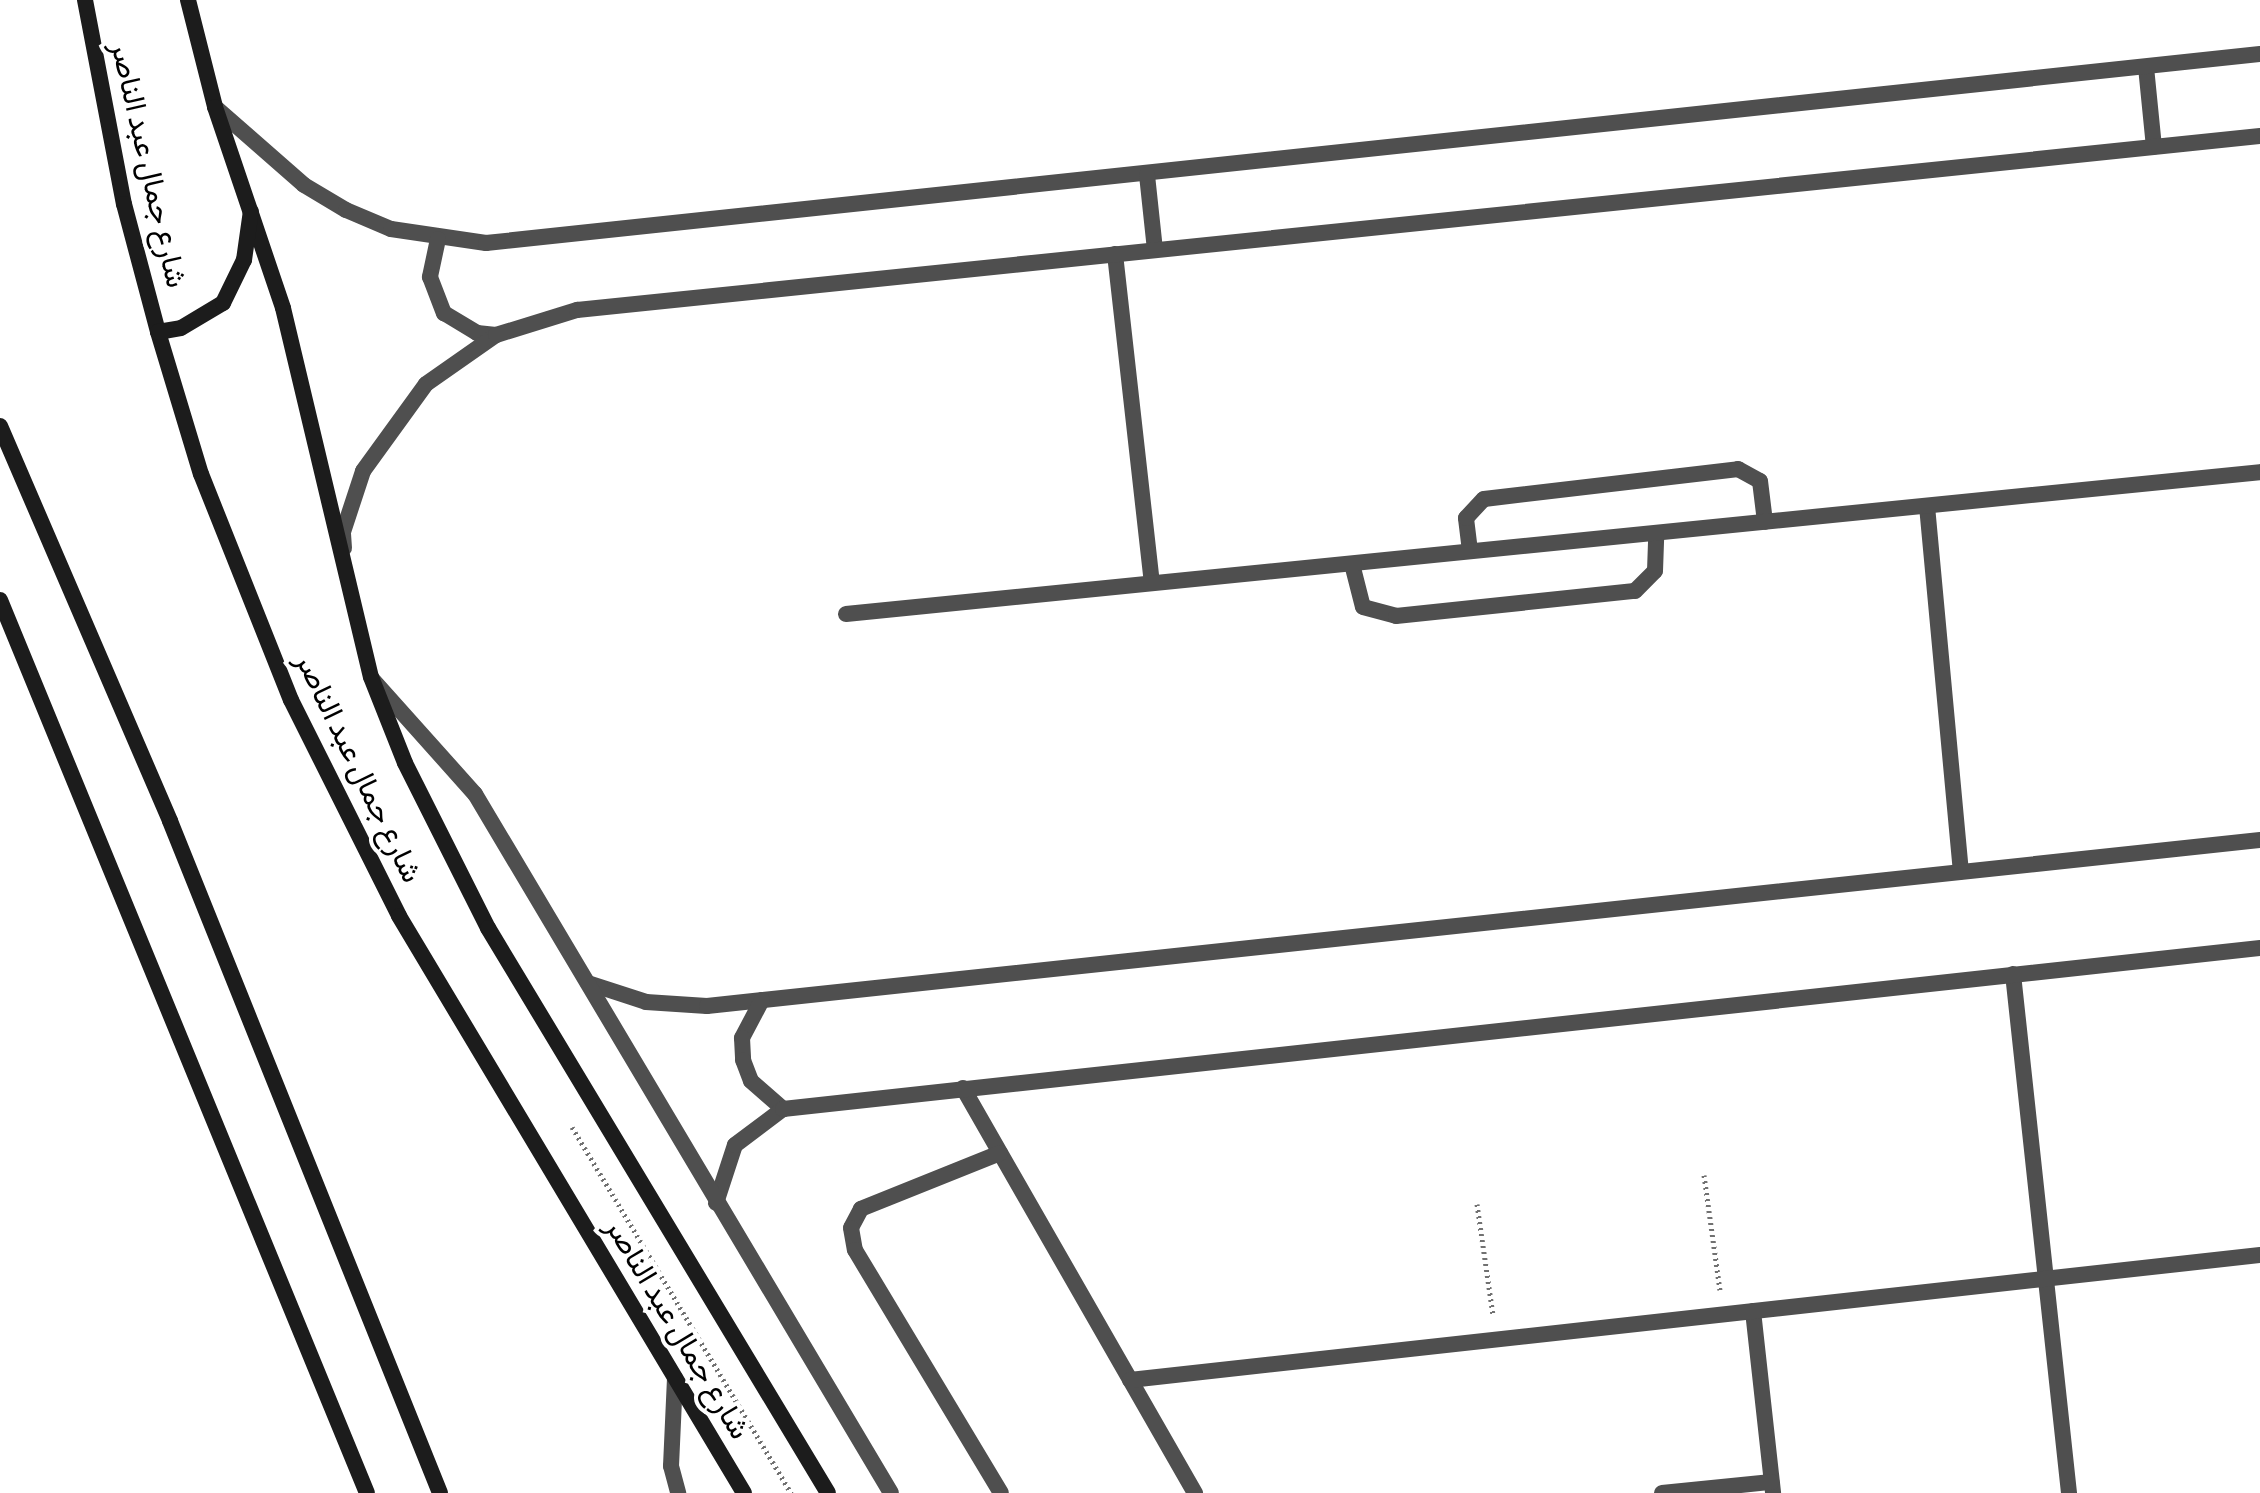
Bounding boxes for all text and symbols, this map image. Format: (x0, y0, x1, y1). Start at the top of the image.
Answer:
street label: شارع جمال عبد الناصر (102, 39, 194, 291)
street label: شارع جمال عبد الناصر (287, 647, 429, 889)
street label: شارع جمال عبد الناصر (597, 1212, 757, 1446)

